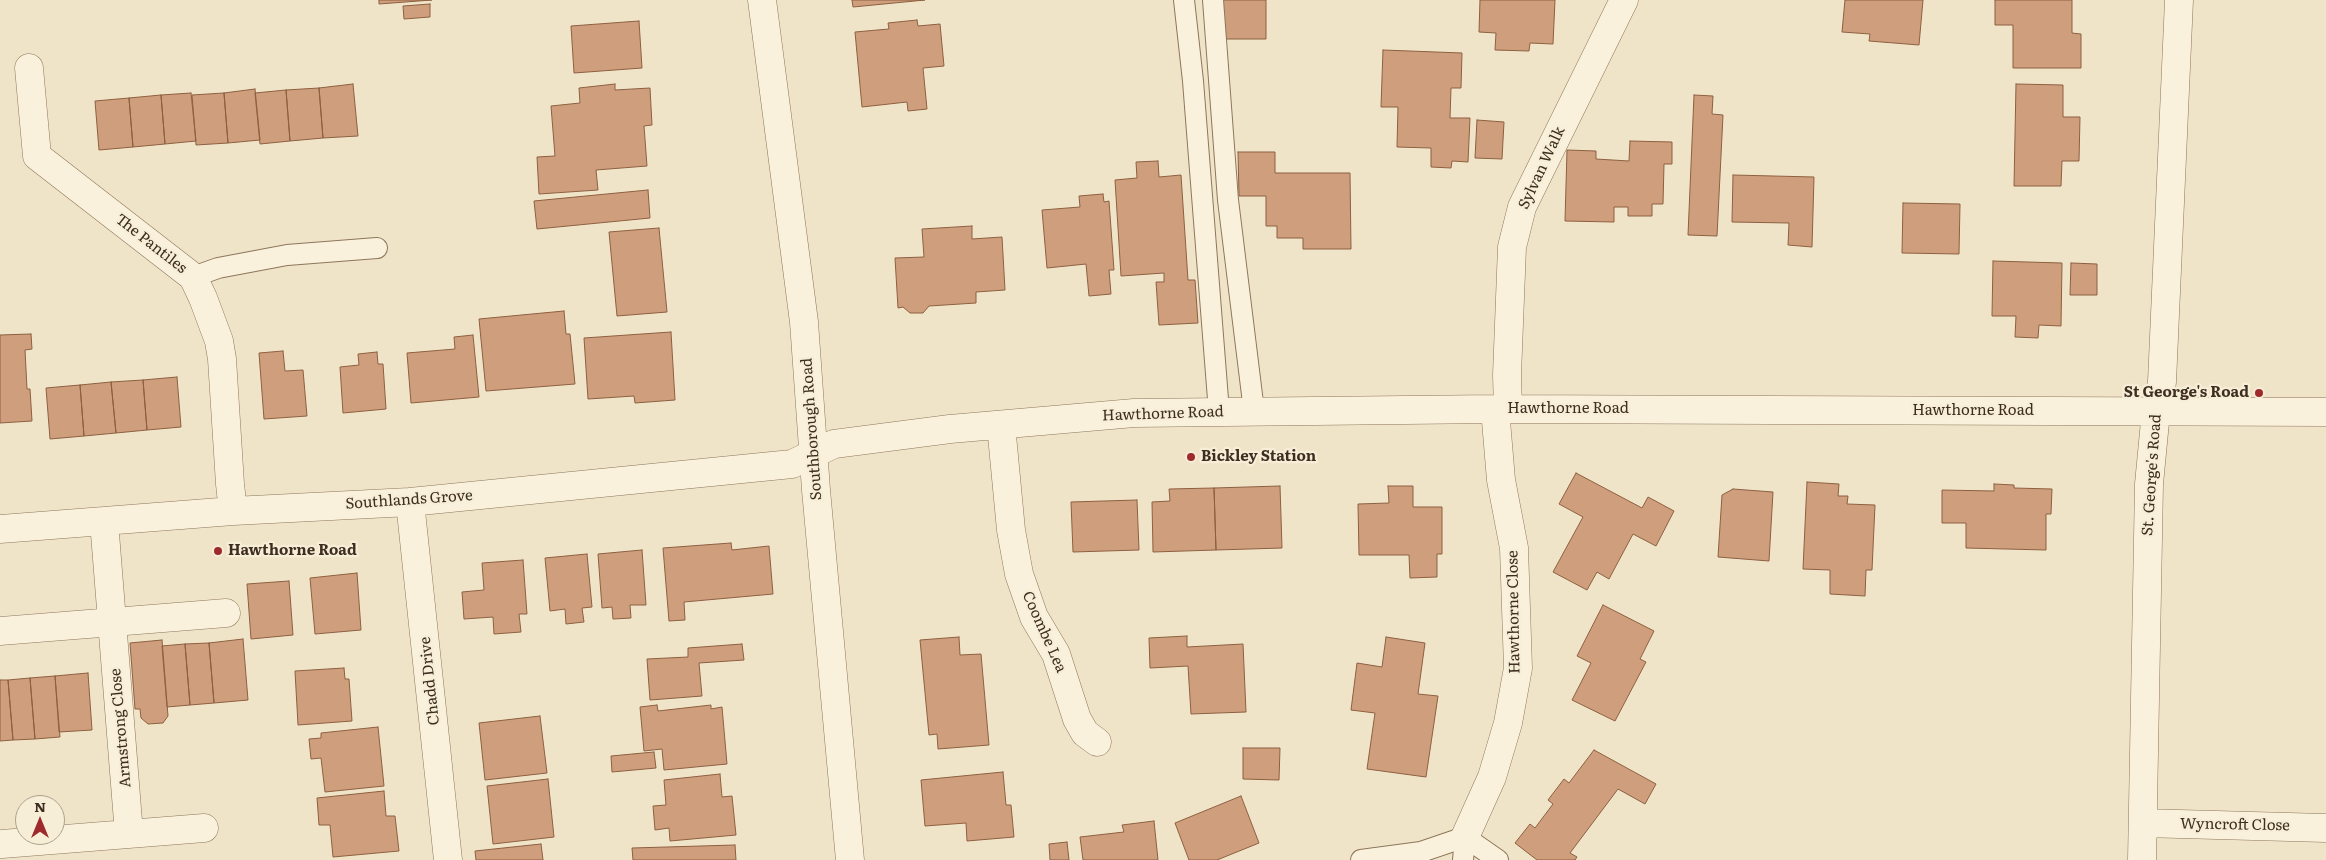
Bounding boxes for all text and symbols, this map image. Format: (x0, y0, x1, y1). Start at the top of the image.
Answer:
street label: Sylvan Walk (1515, 124, 1569, 212)
street label: The Pantiles (112, 210, 190, 278)
street label: Southborough Road (798, 357, 826, 501)
place label: St George's Road (2124, 384, 2249, 402)
marker: St George's Road (2253, 387, 2265, 399)
street label: Hawthorne Road (1507, 400, 1629, 418)
street label: Hawthorne Road (1912, 402, 2034, 420)
street label: Hawthorne Road (1102, 403, 1224, 425)
street label: St. George's Road (2139, 413, 2165, 537)
place label: Bickley Station (1201, 448, 1316, 466)
marker: Bickley Station (1185, 451, 1197, 463)
street label: Southlands Grove (345, 487, 473, 513)
place label: Hawthorne Road (228, 542, 357, 560)
marker: Hawthorne Road (212, 545, 224, 557)
street label: Hawthorne Close (1504, 550, 1524, 674)
street label: Coombe Lea (1018, 588, 1070, 676)
street label: Chadd Drive (416, 636, 444, 726)
street label: Armstrong Close (107, 668, 135, 788)
north arrow (15, 795, 65, 845)
text: N (34, 796, 46, 816)
street label: Wyncroft Close (2180, 815, 2290, 835)

